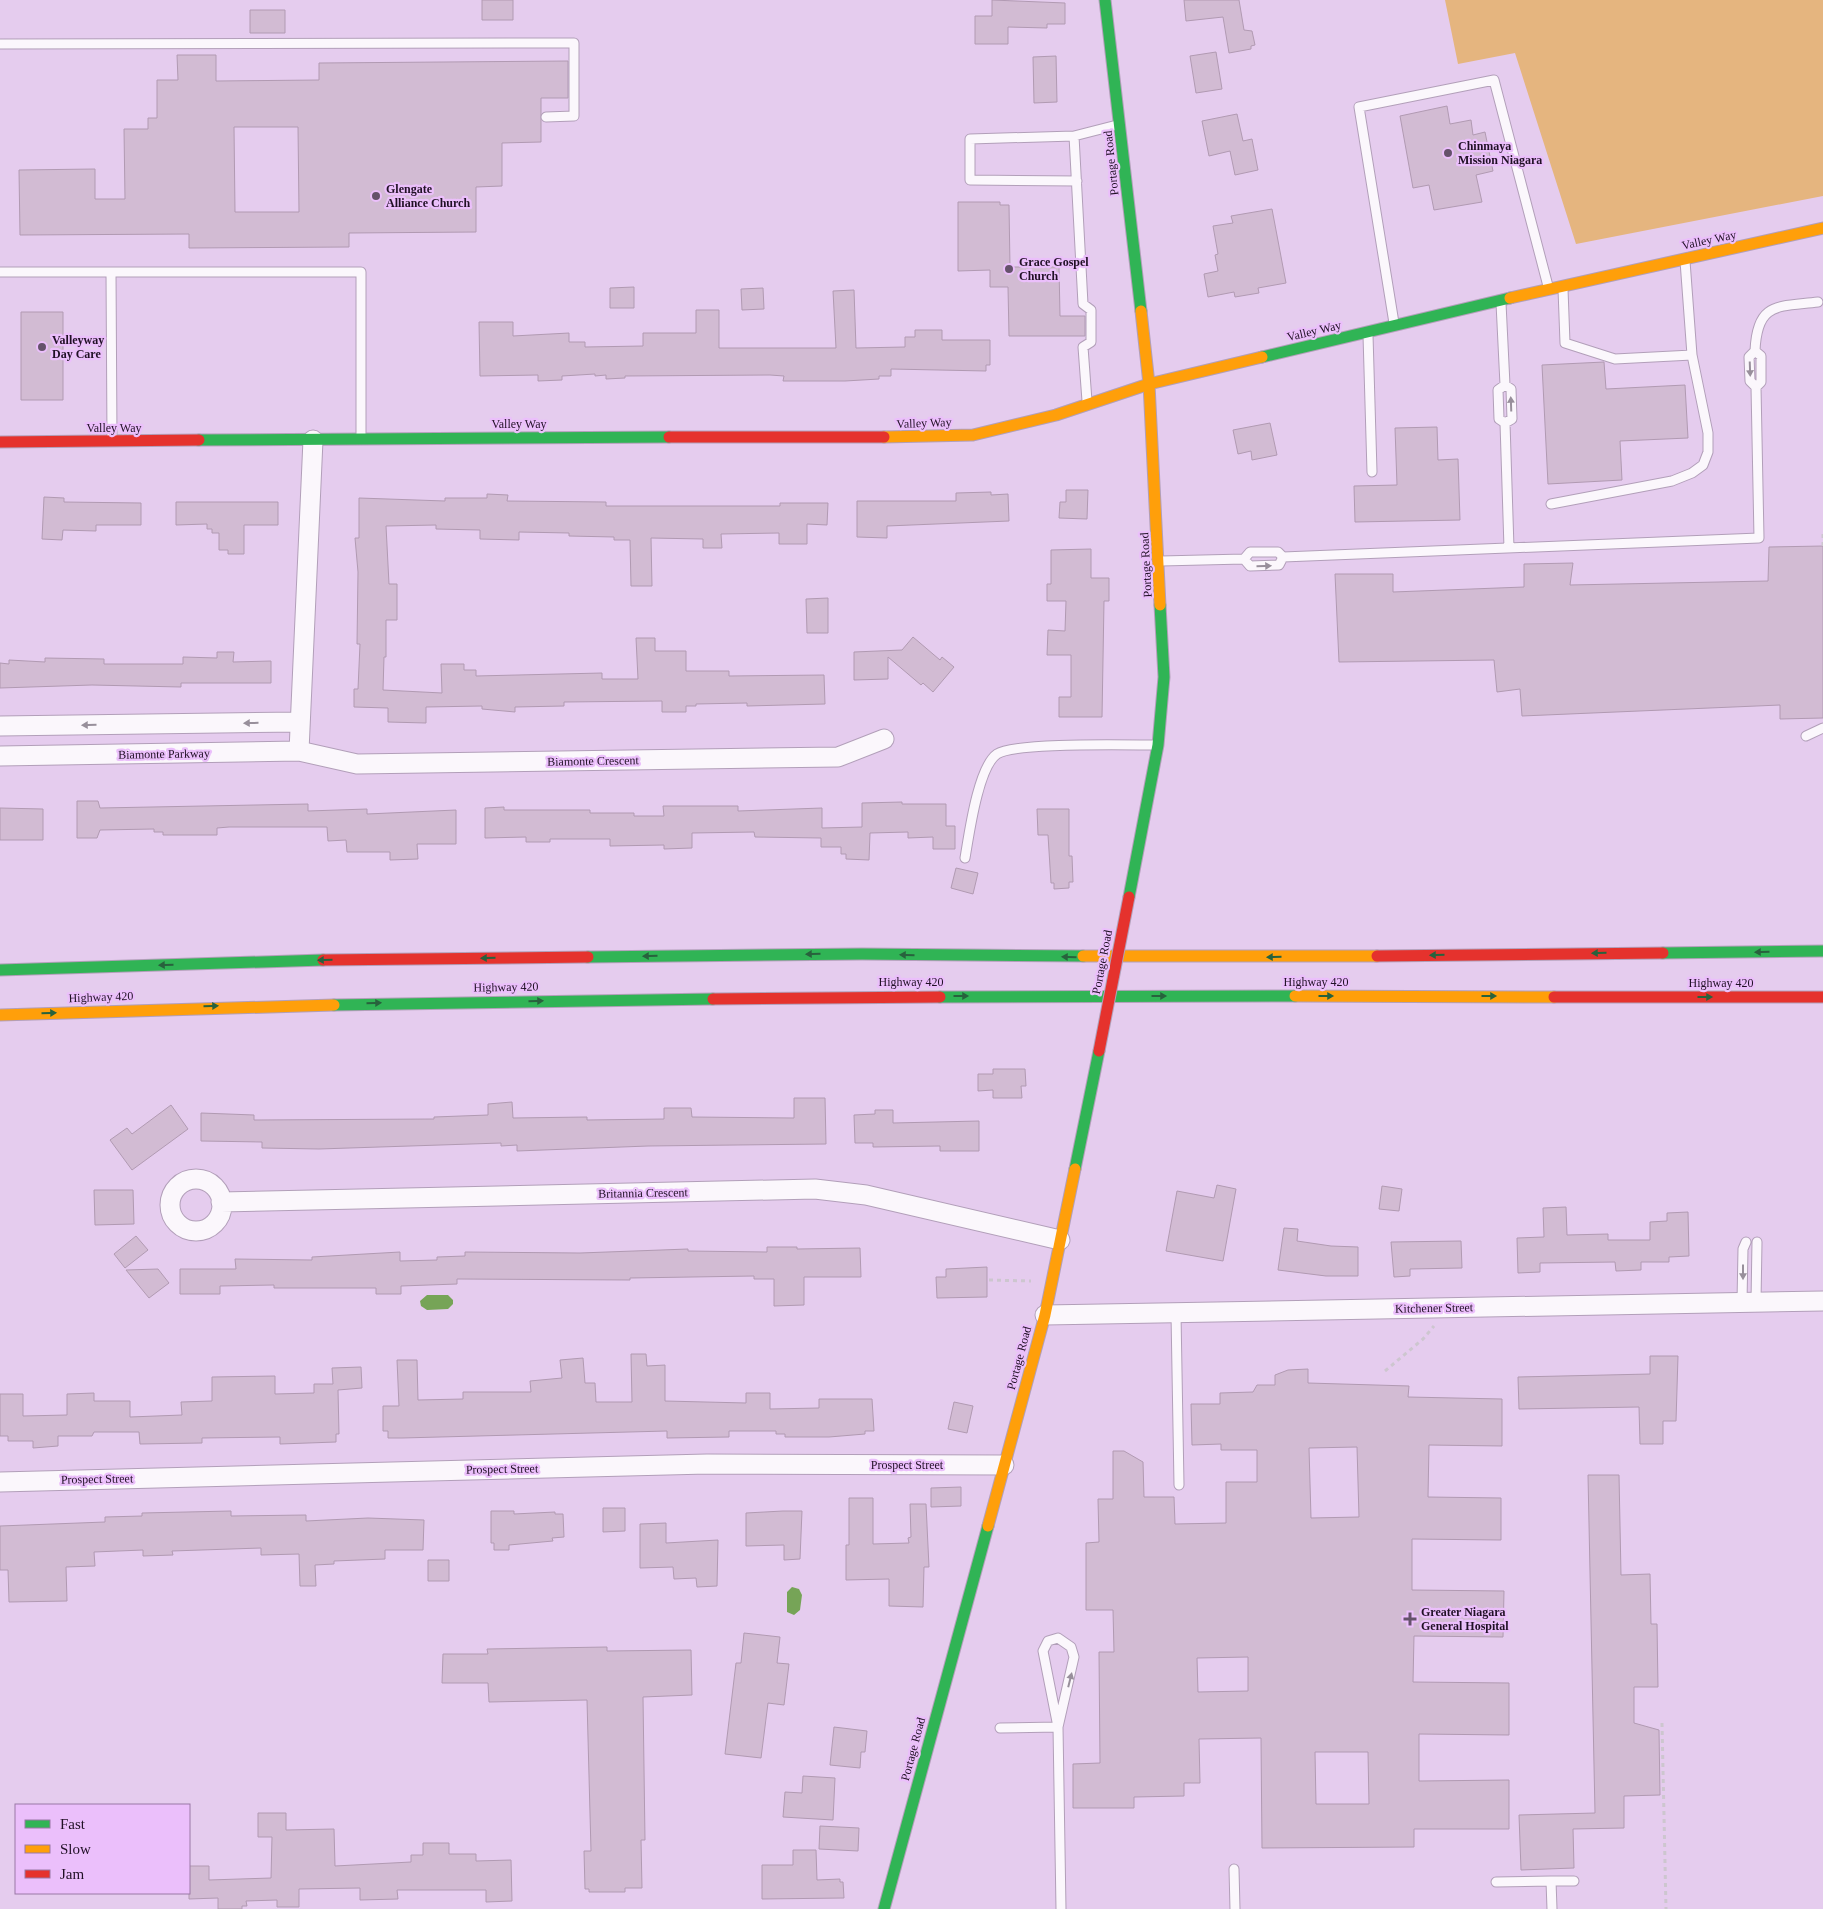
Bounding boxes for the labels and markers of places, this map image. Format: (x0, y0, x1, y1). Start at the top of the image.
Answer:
place label: Chinmaya Mission Niagara (1458, 139, 1542, 167)
marker: Chinmaya Mission Niagara (1442, 147, 1454, 159)
place label: Glengate Alliance Church (386, 182, 470, 210)
marker: Glengate Alliance Church (370, 190, 382, 202)
place label: Grace Gospel Church (1019, 255, 1089, 283)
marker: Grace Gospel Church (1003, 263, 1015, 275)
place label: Valleyway Day Care (52, 333, 104, 361)
marker: Valleyway Day Care (36, 341, 48, 353)
place label: Greater Niagara General Hospital (1421, 1605, 1509, 1633)
marker: Greater Niagara General Hospital (1403, 1612, 1417, 1626)

